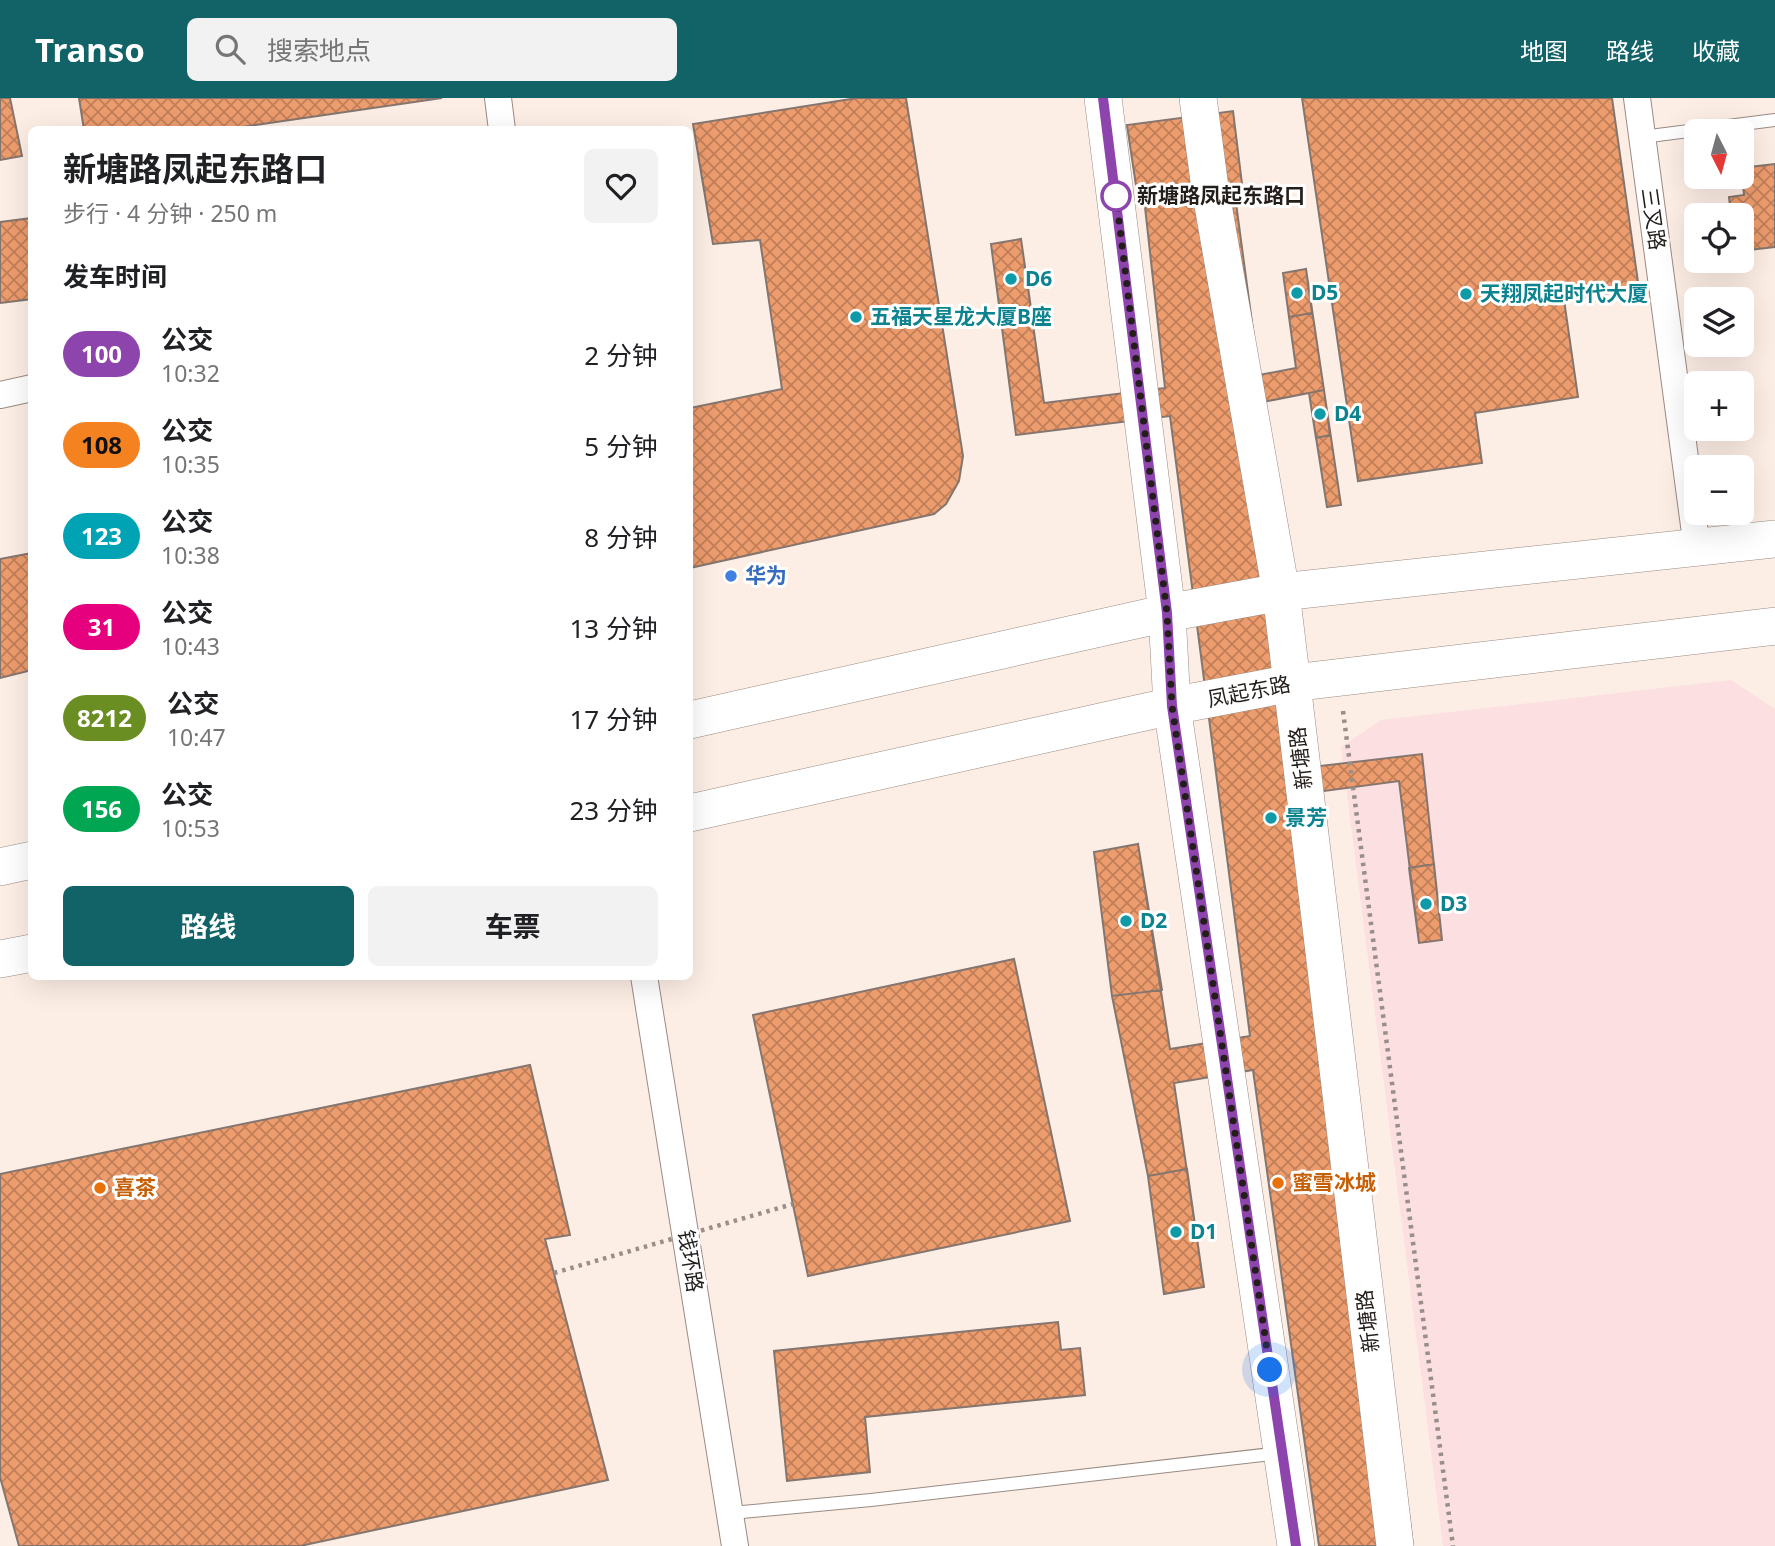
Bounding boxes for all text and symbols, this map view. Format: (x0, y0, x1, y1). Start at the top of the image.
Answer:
search box (187, 18, 677, 81)
text: Transo (35, 27, 145, 72)
icon: search (211, 30, 249, 68)
text: 搜索地点 (267, 32, 371, 68)
text: 地图 (1520, 34, 1568, 67)
text: 路线 (1606, 34, 1654, 67)
text: 收藏 (1692, 34, 1740, 67)
north arrow (1684, 119, 1754, 189)
map controls (1684, 119, 1754, 525)
text: 新塘路凤起东路口 (63, 146, 327, 191)
button: heart (584, 149, 658, 223)
marker: 新塘路凤起东路口 (1101, 181, 1131, 211)
place label: 新塘路凤起东路口 (1137, 181, 1305, 209)
street label: 三叉路 (1636, 186, 1672, 252)
text: 步行 · 4 分钟 · 250 m (63, 197, 277, 229)
button: locate (1684, 203, 1754, 273)
text: 发车时间 (63, 258, 167, 294)
place label: D6 (1025, 264, 1052, 292)
marker: D6 (1003, 271, 1019, 287)
place label: D5 (1311, 278, 1338, 306)
place label: 天翔凤起时代大厦 (1480, 279, 1648, 307)
marker: D5 (1289, 285, 1305, 301)
marker: 天翔凤起时代大厦 (1458, 286, 1474, 302)
button: layers (1684, 287, 1754, 357)
place label: 五福天星龙大厦B座 (870, 302, 1052, 330)
marker: 五福天星龙大厦B座 (848, 309, 864, 325)
text: 公交 (161, 321, 213, 357)
text: 100 (81, 337, 122, 370)
text: 2 分钟 (584, 337, 658, 373)
text: 10:32 (161, 357, 220, 389)
button: + (1684, 371, 1754, 441)
place label: D4 (1334, 399, 1361, 427)
marker: D4 (1312, 406, 1328, 422)
text: 公交 (161, 412, 213, 448)
text: 108 (81, 428, 122, 461)
text: 5 分钟 (584, 428, 658, 464)
text: 10:35 (161, 448, 220, 480)
button: − (1684, 455, 1754, 525)
text: 公交 (161, 503, 213, 539)
text: 123 (81, 519, 122, 552)
text: 8 分钟 (584, 519, 658, 555)
text: 10:38 (161, 539, 220, 571)
place label: 华为 (745, 561, 787, 589)
marker: 华为 (723, 568, 739, 584)
text: 公交 (161, 594, 213, 630)
text: 31 (88, 610, 115, 643)
text: 13 分钟 (569, 610, 658, 646)
text: 10:43 (161, 630, 220, 662)
street label: 凤起东路 (1205, 669, 1293, 713)
text: 公交 (167, 685, 219, 721)
text: 8212 (77, 701, 132, 734)
text: 17 分钟 (569, 701, 658, 737)
text: 10:47 (167, 721, 226, 753)
street label: 新塘路 (1282, 725, 1318, 791)
text: 公交 (161, 776, 213, 812)
text: 156 (81, 792, 122, 825)
text: 23 分钟 (569, 792, 658, 828)
place label: 景芳 (1285, 803, 1327, 831)
marker: 景芳 (1263, 810, 1279, 826)
text: 10:53 (161, 812, 220, 844)
button: 路线 (63, 886, 354, 966)
button: 车票 (368, 886, 658, 966)
place label: D3 (1440, 889, 1467, 917)
marker: D3 (1418, 896, 1434, 912)
place label: D2 (1140, 906, 1167, 934)
marker: D2 (1118, 913, 1134, 929)
place label: 蜜雪冰城 (1292, 1168, 1376, 1196)
place label: 喜茶 (114, 1173, 156, 1201)
marker: 蜜雪冰城 (1270, 1175, 1286, 1191)
marker: 喜茶 (92, 1180, 108, 1196)
place label: D1 (1190, 1217, 1217, 1245)
marker: D1 (1168, 1224, 1184, 1240)
street label: 钱环路 (672, 1228, 710, 1294)
street label: 新塘路 (1349, 1288, 1385, 1354)
your location (1252, 1352, 1287, 1387)

